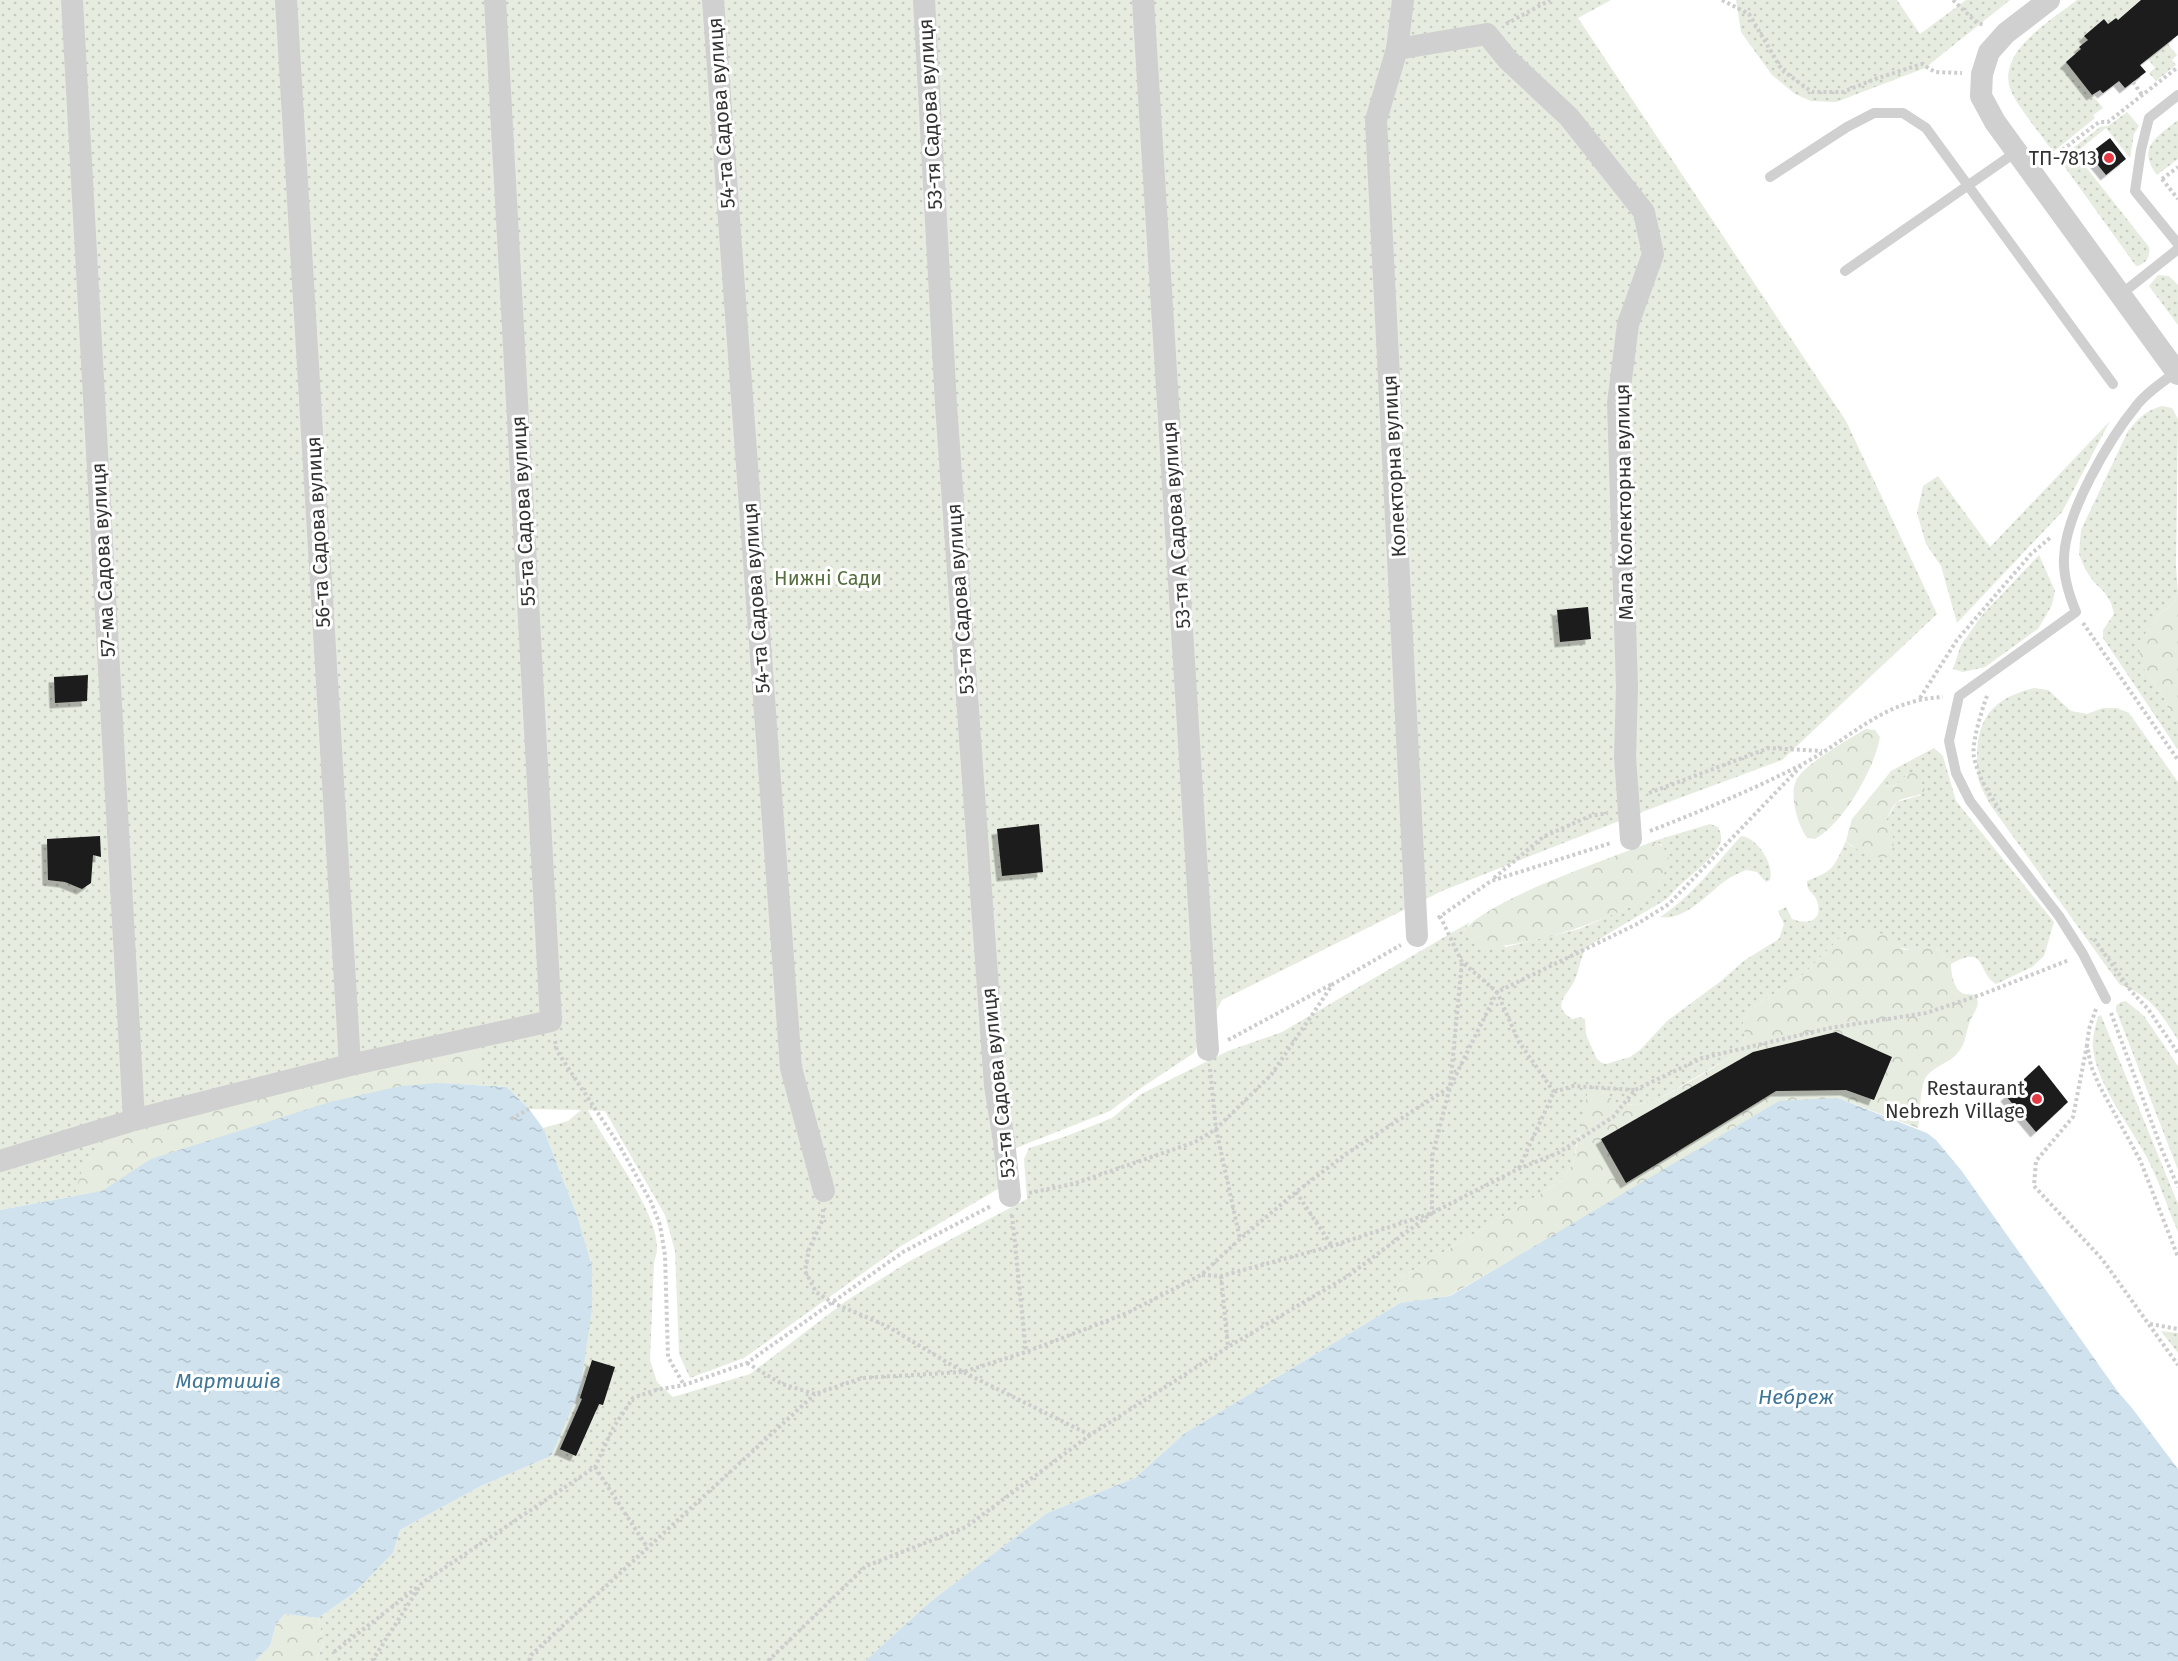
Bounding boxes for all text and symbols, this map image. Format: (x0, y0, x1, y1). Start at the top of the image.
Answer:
street label: 54-та Садова вулиця (702, 17, 740, 209)
street label: 53-тя Садова вулиця (913, 18, 947, 210)
place label: ТП-7813 (2029, 146, 2097, 170)
marker: ТП-7813 (2102, 151, 2116, 165)
street label: Колекторна вулиця (1377, 374, 1411, 558)
street label: Мала Колекторна вулиця (1610, 383, 1638, 621)
street label: 55-та Садова вулиця (506, 415, 540, 607)
street label: 53-тя А Садова вулиця (1157, 420, 1195, 630)
street label: 56-та Садова вулиця (301, 436, 335, 628)
street label: 57-ма Садова вулиця (86, 462, 120, 658)
street label: 54-та Садова вулиця (737, 502, 775, 694)
street label: 53-тя Садова вулиця (941, 503, 979, 695)
park label: Нижні Сади (774, 566, 882, 590)
street label: 53-тя Садова вулиця (976, 987, 1020, 1179)
place label: Restaurant Nebrezh Village (1885, 1076, 2026, 1123)
marker: Restaurant Nebrezh Village (2030, 1092, 2044, 1106)
water label: Мартишів (175, 1368, 281, 1394)
water label: Небреж (1758, 1384, 1834, 1410)

